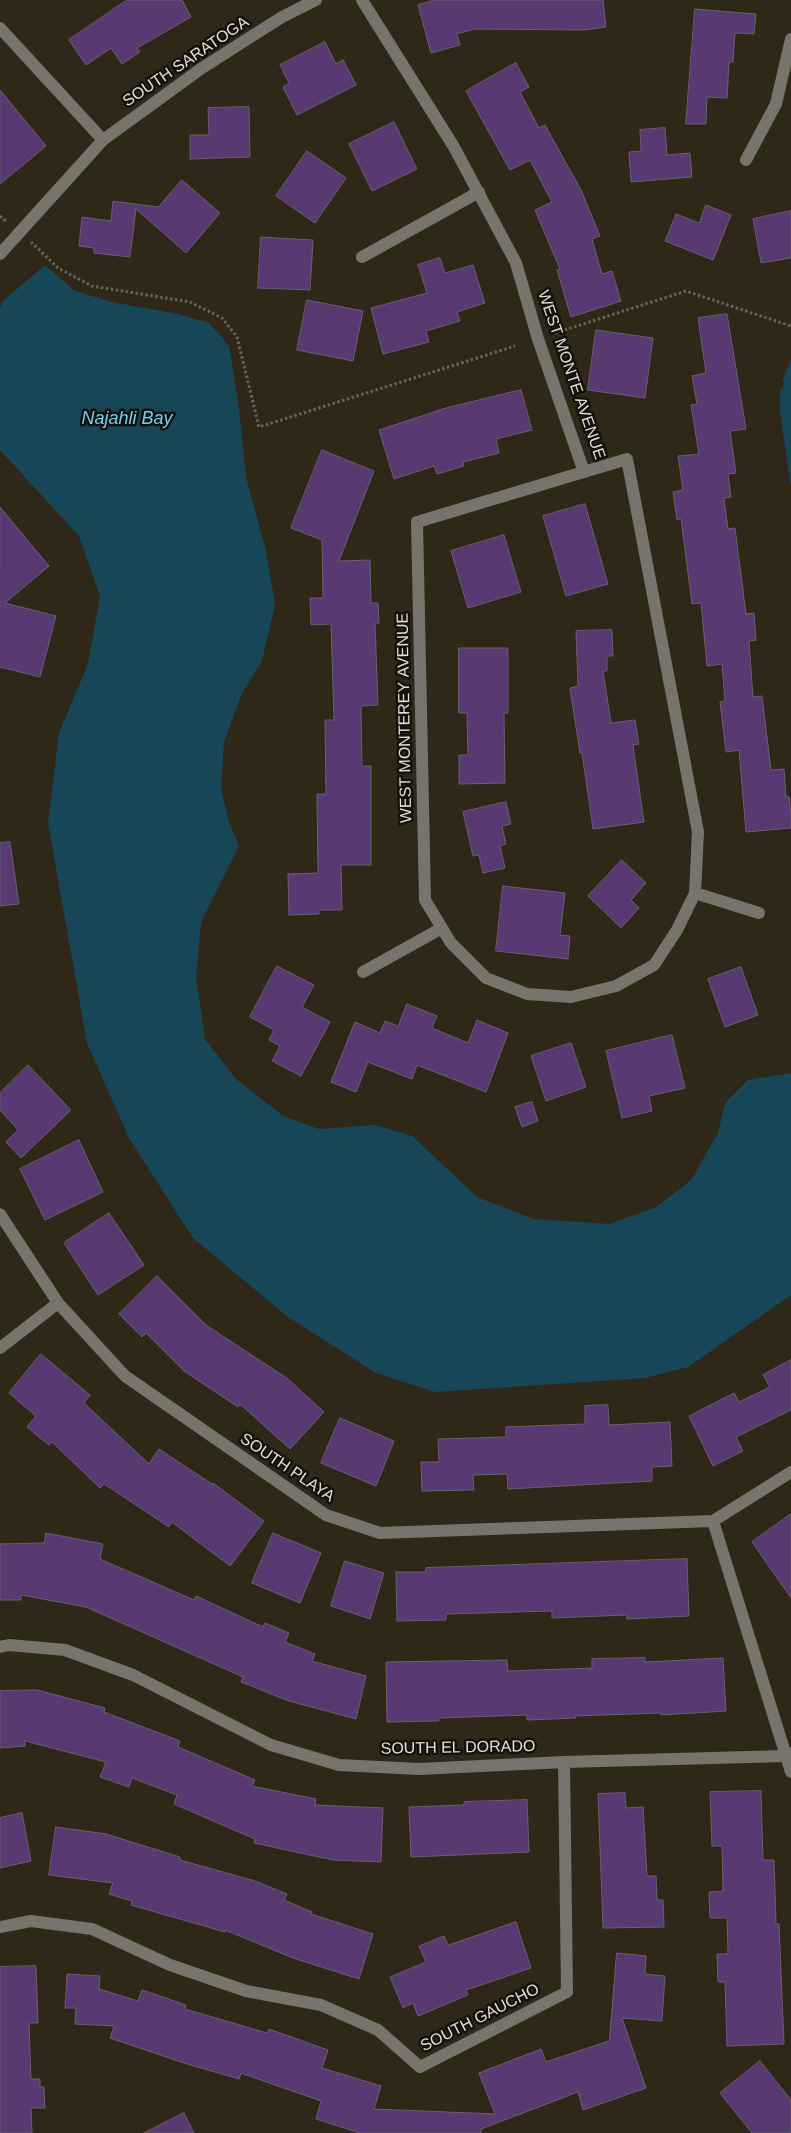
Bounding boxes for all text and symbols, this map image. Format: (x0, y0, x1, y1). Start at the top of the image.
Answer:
street label: SOUTH SARATOGA (119, 13, 253, 111)
street label: WEST MONTE AVENUE (533, 288, 609, 462)
water label: Najahli Bay (81, 408, 173, 430)
street label: WEST MONTEREY AVENUE (394, 613, 416, 823)
street label: SOUTH PLAYA (236, 1429, 338, 1507)
street label: SOUTH EL DORADO (381, 1737, 535, 1759)
street label: SOUTH GAUCHO (417, 1980, 543, 2056)

